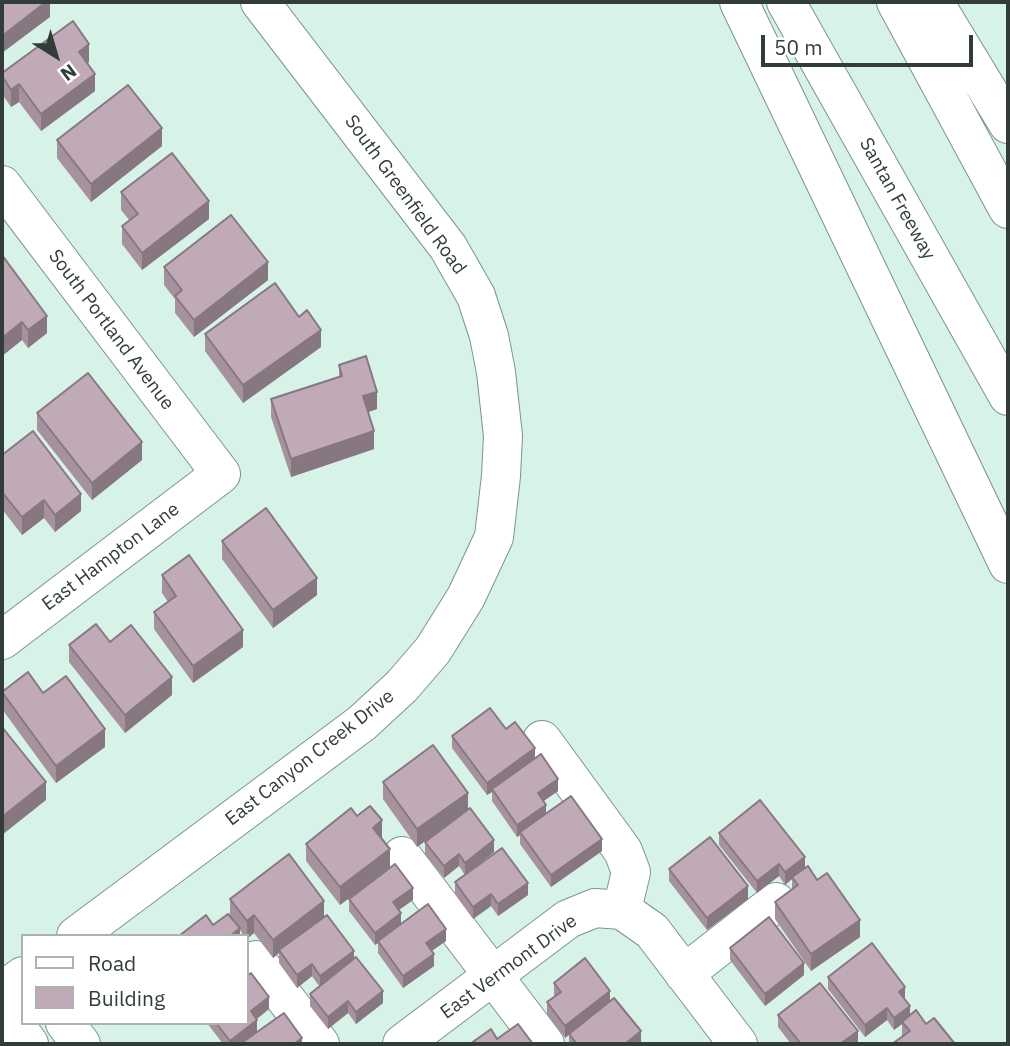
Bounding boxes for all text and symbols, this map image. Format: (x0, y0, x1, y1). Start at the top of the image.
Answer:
north arrow (21, 21, 91, 91)
scale bar (765, 21, 977, 65)
text: 50 m (774, 33, 823, 61)
text: N (56, 59, 81, 86)
street label: South Greenfield Road (339, 111, 471, 279)
street label: Santan Freeway (854, 134, 940, 264)
street label: South Portland Avenue (43, 245, 179, 415)
street label: East Hampton Lane (38, 498, 184, 616)
street label: East Canyon Creek Drive (221, 685, 399, 831)
street label: East Vermont Drive (436, 910, 582, 1024)
legend (21, 934, 248, 1025)
text: Road (88, 949, 136, 977)
text: Building (88, 984, 165, 1012)

